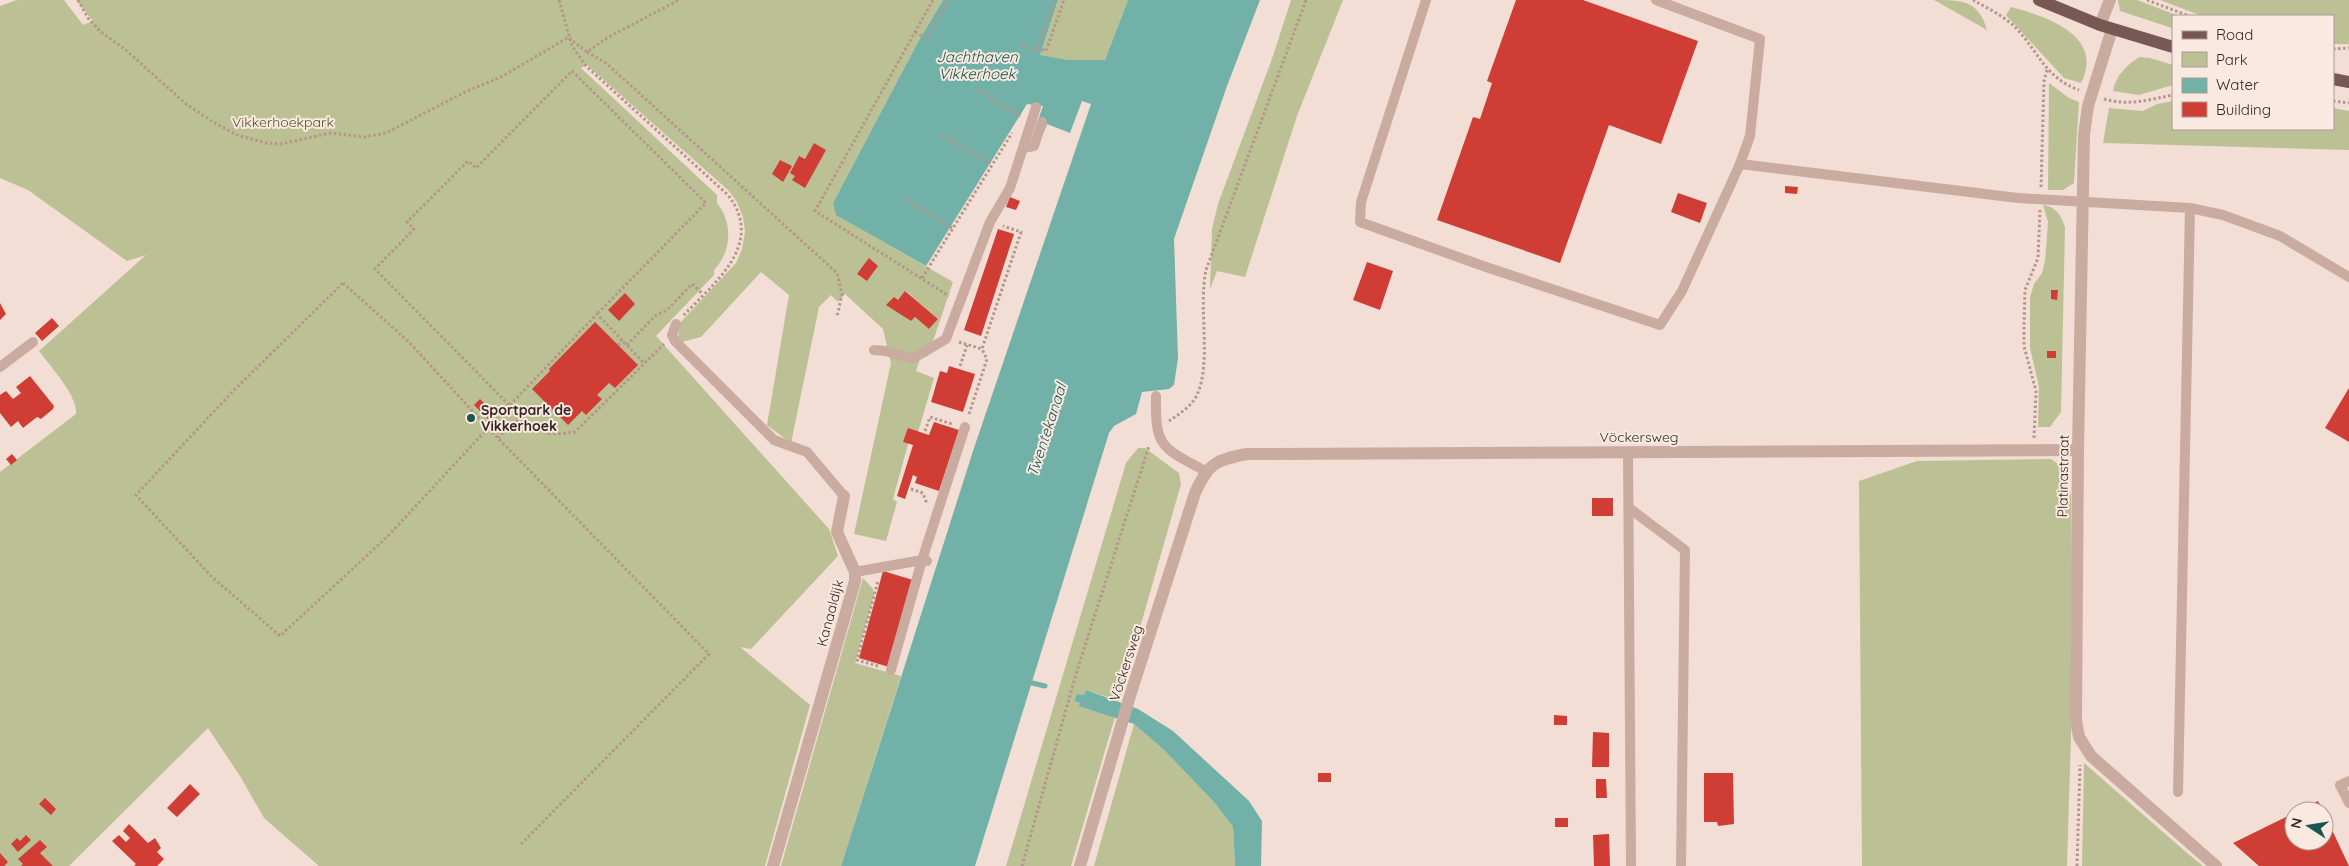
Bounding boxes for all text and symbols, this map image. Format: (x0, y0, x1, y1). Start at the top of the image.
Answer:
legend (2172, 15, 2334, 130)
text: Road (2216, 25, 2253, 44)
water label: Jachthaven Vikkerhoek (936, 47, 1018, 83)
text: Park (2216, 50, 2248, 69)
text: Water (2216, 75, 2259, 94)
text: Building (2216, 100, 2271, 119)
park label: Vikkerhoekpark (232, 113, 334, 131)
water label: Twentekanaal (1023, 379, 1071, 479)
place label: Sportpark de Vikkerhoek (481, 401, 571, 435)
marker: Sportpark de Vikkerhoek (465, 412, 477, 424)
street label: Vöckersweg (1599, 428, 1679, 446)
street label: Platinastraat (2053, 434, 2073, 518)
street label: Kanaaldijk (812, 577, 848, 649)
street label: Vöckersweg (1105, 623, 1147, 703)
north arrow (2284, 801, 2334, 851)
text: N (2286, 816, 2306, 830)

